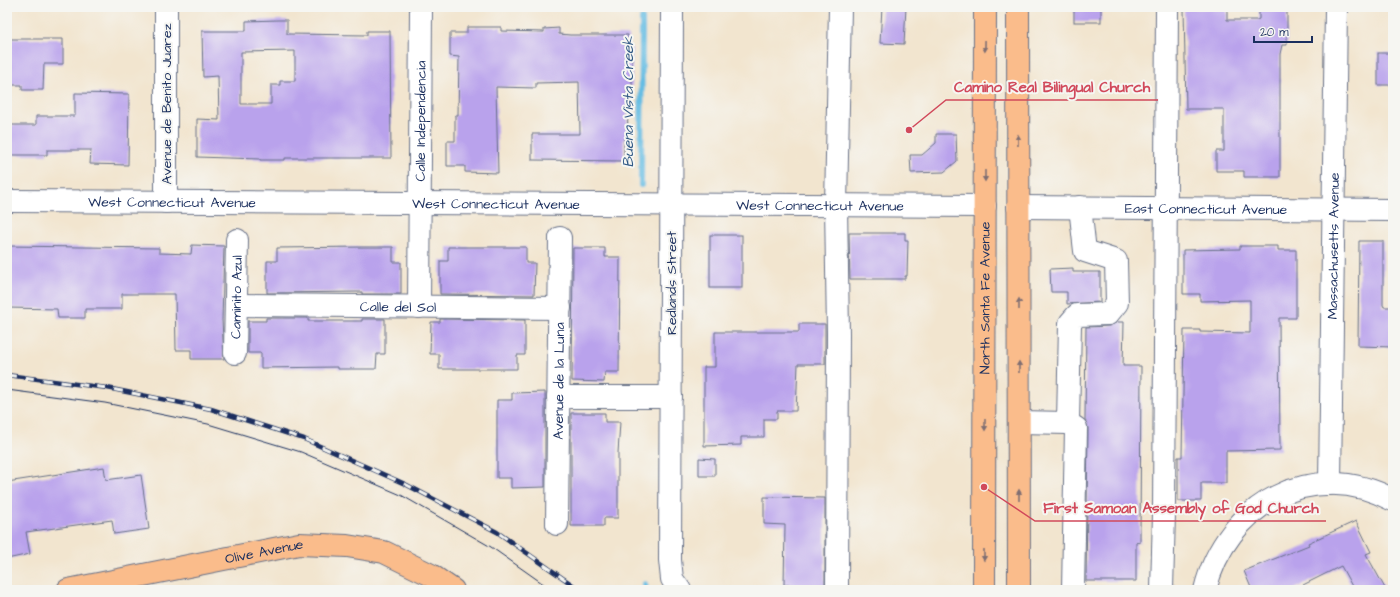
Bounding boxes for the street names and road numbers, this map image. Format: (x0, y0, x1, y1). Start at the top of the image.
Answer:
street label: Avenue de Benito Juarez (157, 23, 177, 185)
street label: Calle Independencia (411, 61, 432, 181)
street label: Massachusetts Avenue (1323, 172, 1345, 320)
street label: West Connecticut Avenue (88, 192, 256, 213)
street label: West Connecticut Avenue (412, 194, 580, 215)
street label: West Connecticut Avenue (736, 196, 904, 217)
street label: East Connecticut Avenue (1125, 199, 1288, 220)
street label: North Santa Fe Avenue (975, 221, 996, 374)
street label: Redlands Street (662, 231, 682, 335)
street label: Caminito Azul (226, 255, 248, 339)
street label: Calle del Sol (360, 297, 436, 318)
street label: Avenue de la Luna (549, 322, 570, 440)
street label: Olive Avenue (223, 535, 304, 570)

